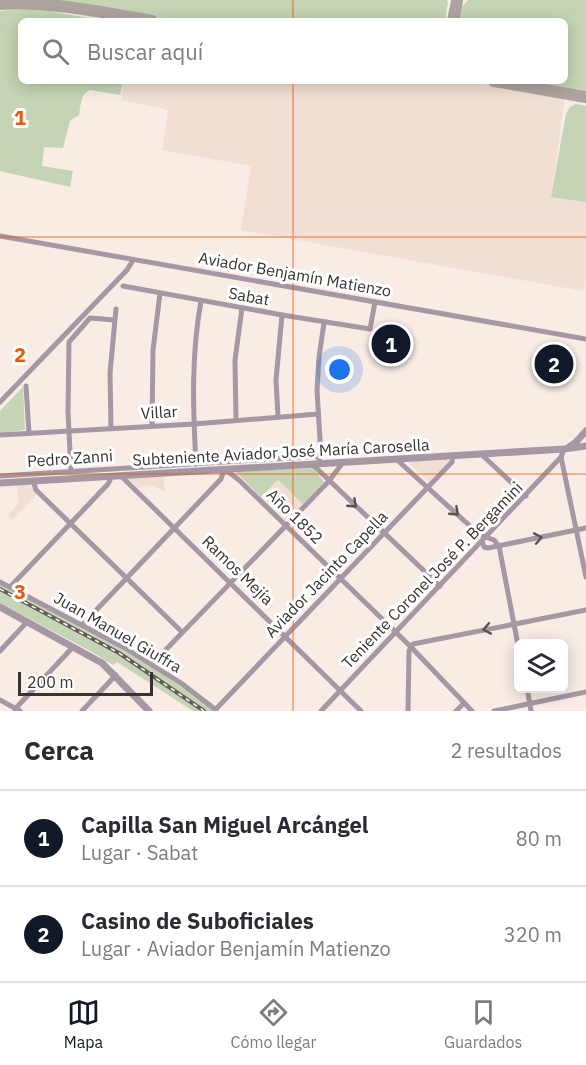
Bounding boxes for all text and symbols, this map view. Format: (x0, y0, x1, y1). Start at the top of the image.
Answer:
search box (18, 18, 568, 84)
icon: search (39, 35, 72, 68)
text: Buscar aquí (87, 37, 203, 66)
text: 1 (14, 104, 26, 131)
street label: Aviador Benjamín Matienzo (197, 247, 393, 301)
street label: Sabat (227, 283, 271, 309)
pin: 1 (372, 322, 410, 366)
text: 2 (14, 341, 26, 368)
pin: 2 (534, 342, 574, 386)
your location (325, 355, 354, 384)
street label: Villar (140, 401, 178, 423)
street label: Subteniente Aviador José María Carosella (132, 434, 430, 470)
street label: Pedro Zanni (26, 445, 114, 471)
street label: Teniente Coronel José P. Bergamini (337, 477, 527, 673)
street label: Año 1852 (263, 484, 327, 548)
one-way arrow (346, 496, 357, 507)
one-way arrow (449, 505, 459, 516)
street label: Aviador Jacinto Capella (260, 506, 392, 641)
street label: Ramos Mejía (198, 531, 278, 609)
one-way arrow (532, 532, 542, 545)
text: 3 (14, 578, 26, 605)
street label: Juan Manuel Giuffra (51, 587, 186, 677)
one-way arrow (483, 622, 493, 635)
map controls (514, 639, 568, 693)
button: layers (514, 639, 568, 693)
scale bar (18, 669, 153, 696)
text: 200 m (27, 672, 74, 692)
text: Cerca (24, 733, 94, 767)
text: 2 resultados (450, 737, 562, 764)
text: Capilla San Miguel Arcángel (81, 810, 369, 839)
text: 1 (38, 825, 50, 852)
text: 80 m (516, 825, 562, 852)
text: Lugar · Sabat (81, 839, 198, 866)
text: Casino de Suboficiales (81, 906, 314, 935)
text: 2 (38, 921, 50, 948)
text: 320 m (504, 921, 562, 948)
text: Lugar · Aviador Benjamín Matienzo (81, 935, 391, 962)
tab: Mapa (64, 996, 103, 1052)
tab: Cómo llegar (231, 996, 316, 1052)
tab: Guardados (444, 996, 522, 1052)

